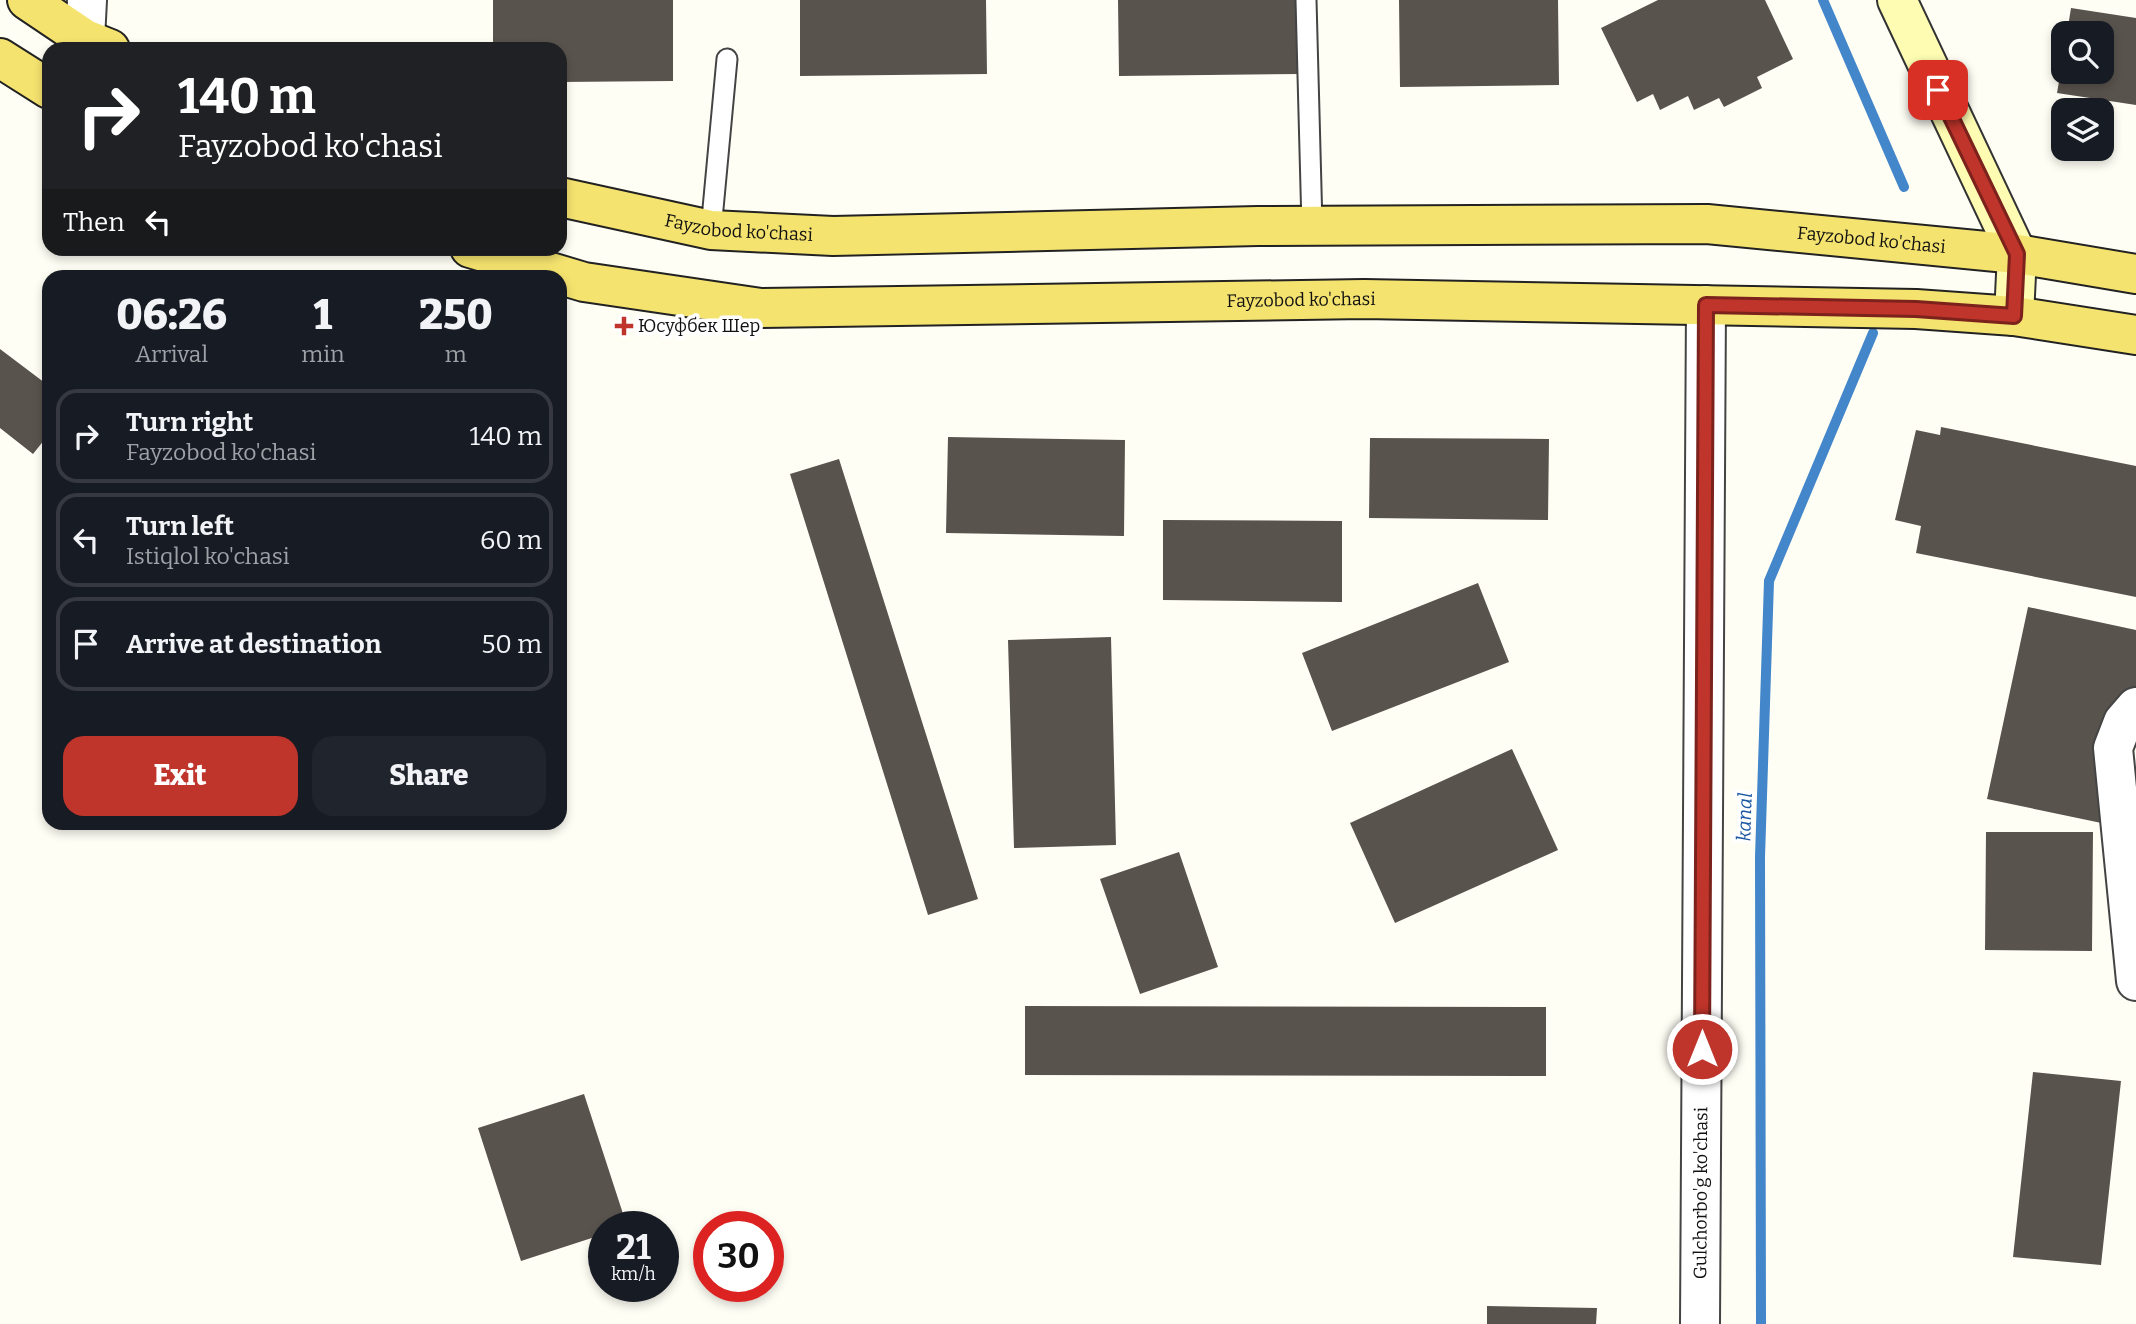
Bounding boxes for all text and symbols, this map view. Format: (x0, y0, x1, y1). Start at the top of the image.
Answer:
map controls (2051, 21, 2114, 161)
button: search (2051, 21, 2114, 84)
pin (1908, 60, 1968, 120)
text: 140 m (178, 67, 316, 126)
icon: right (63, 70, 154, 161)
icon: arrive (1919, 71, 1957, 109)
button: layers (2051, 98, 2114, 161)
text: Fayzobod ko'chasi (178, 127, 443, 165)
icon: left (139, 203, 177, 241)
text: Then (63, 207, 125, 238)
street label: Fayzobod ko'chasi (663, 209, 813, 246)
street label: Fayzobod ko'chasi (1796, 222, 1947, 258)
street label: Fayzobod ko'chasi (1226, 288, 1376, 312)
text: 06:26 (116, 290, 227, 340)
text: 1 (314, 290, 332, 340)
text: 250 (419, 290, 493, 340)
place label: Юсуфбек Шер (638, 315, 760, 337)
marker: Юсуфбек Шер (616, 318, 632, 334)
text: Arrival (135, 340, 208, 368)
text: min (301, 340, 345, 368)
text: m (445, 340, 467, 368)
text: Turn right (126, 407, 253, 438)
icon: right (67, 417, 105, 455)
text: 140 m (470, 421, 542, 452)
text: Fayzobod ko'chasi (126, 438, 316, 466)
text: Turn left (126, 511, 234, 542)
icon: left (67, 521, 105, 559)
text: 60 m (480, 525, 542, 556)
text: Istiqlol ko'chasi (126, 542, 290, 570)
icon: arrive (67, 625, 105, 663)
text: Arrive at destination (126, 629, 381, 660)
text: 50 m (481, 629, 542, 660)
button: Exit (63, 736, 298, 816)
button: Share (312, 736, 546, 816)
water label: kanal (1732, 792, 1757, 842)
position arrow (1665, 1012, 1739, 1086)
street label: Gulchorbo'g ko'chasi (1689, 1107, 1712, 1279)
speed limit sign: 30 (693, 1211, 784, 1302)
text: 21 (616, 1226, 651, 1268)
text: km/h (611, 1263, 656, 1285)

